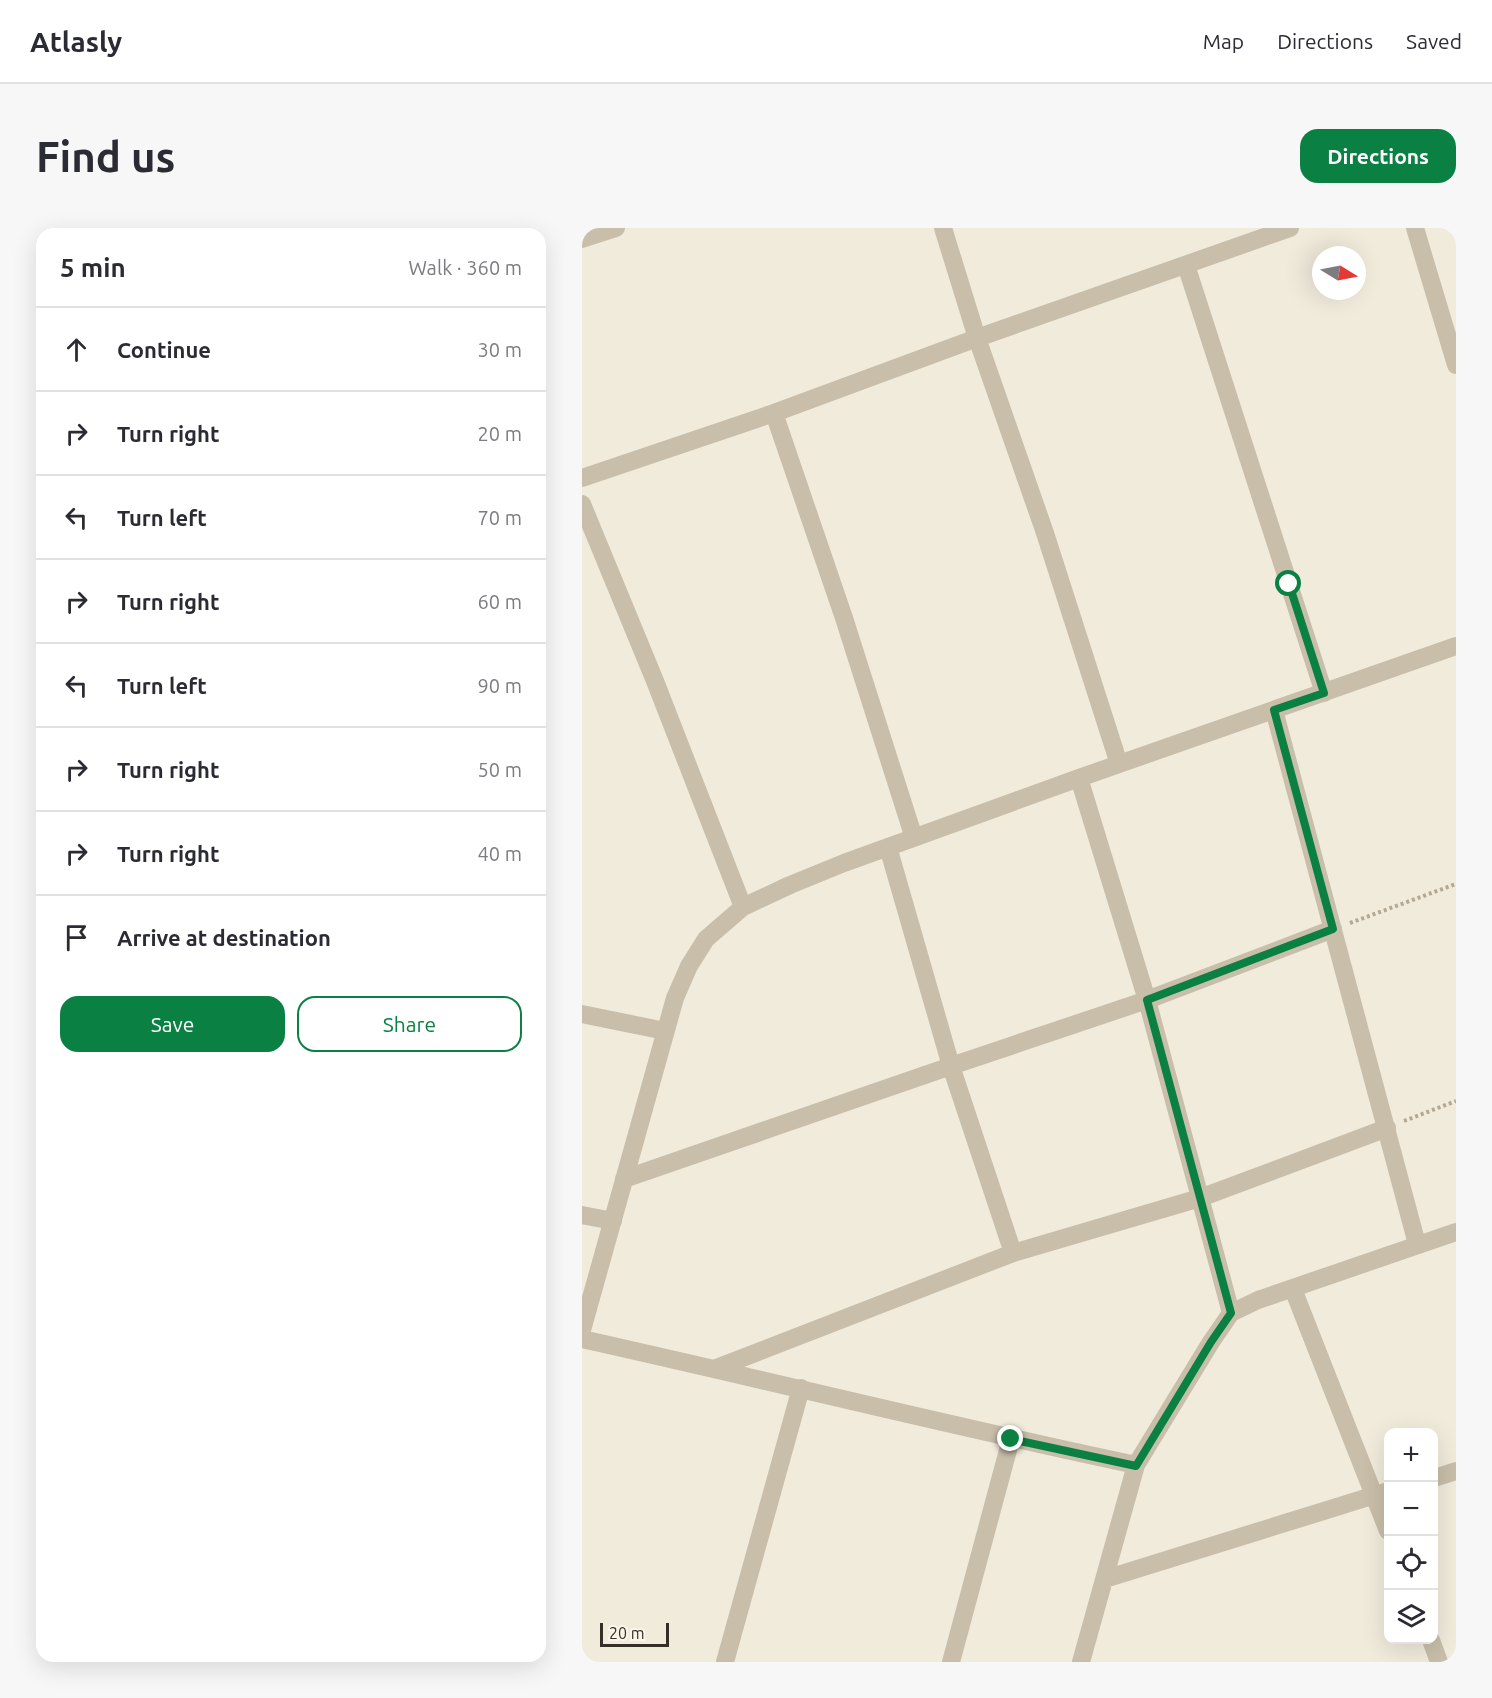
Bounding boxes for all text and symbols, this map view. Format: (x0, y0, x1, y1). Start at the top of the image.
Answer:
text: Atlasly (30, 26, 122, 57)
text: Map (1203, 29, 1244, 53)
text: Directions (1277, 29, 1373, 53)
text: Saved (1406, 29, 1462, 53)
button: Directions (1300, 129, 1456, 183)
text: Find us (36, 133, 175, 180)
north arrow (1312, 246, 1366, 300)
text: 5 min (60, 253, 126, 282)
text: Walk · 360 m (409, 256, 522, 279)
icon: ahead (60, 333, 93, 366)
text: Continue (117, 337, 211, 362)
text: 30 m (478, 338, 522, 361)
icon: right (60, 417, 93, 450)
text: Turn right (117, 421, 219, 446)
text: 20 m (478, 422, 522, 445)
icon: left (60, 501, 93, 534)
text: Turn left (117, 505, 207, 530)
text: 70 m (478, 506, 522, 529)
route start (1275, 570, 1301, 596)
icon: right (60, 585, 93, 618)
text: Turn right (117, 589, 219, 614)
text: 60 m (478, 590, 522, 613)
icon: left (60, 669, 93, 702)
text: Turn left (117, 673, 207, 698)
text: 90 m (478, 674, 522, 697)
icon: right (60, 753, 93, 786)
text: Turn right (117, 757, 219, 782)
text: 50 m (478, 758, 522, 781)
icon: right (60, 837, 93, 870)
text: Turn right (117, 841, 219, 866)
text: 40 m (478, 842, 522, 865)
icon: arrive (60, 921, 93, 954)
text: Arrive at destination (117, 925, 331, 950)
button: Save (60, 996, 285, 1052)
button: Share (297, 996, 522, 1052)
route end (997, 1425, 1023, 1451)
map controls (1384, 1428, 1438, 1644)
button: + (1384, 1428, 1438, 1482)
button: − (1384, 1482, 1438, 1536)
button: locate (1384, 1536, 1438, 1590)
button: layers (1384, 1590, 1438, 1644)
scale bar (600, 1620, 669, 1648)
text: 20 m (609, 1624, 645, 1642)

